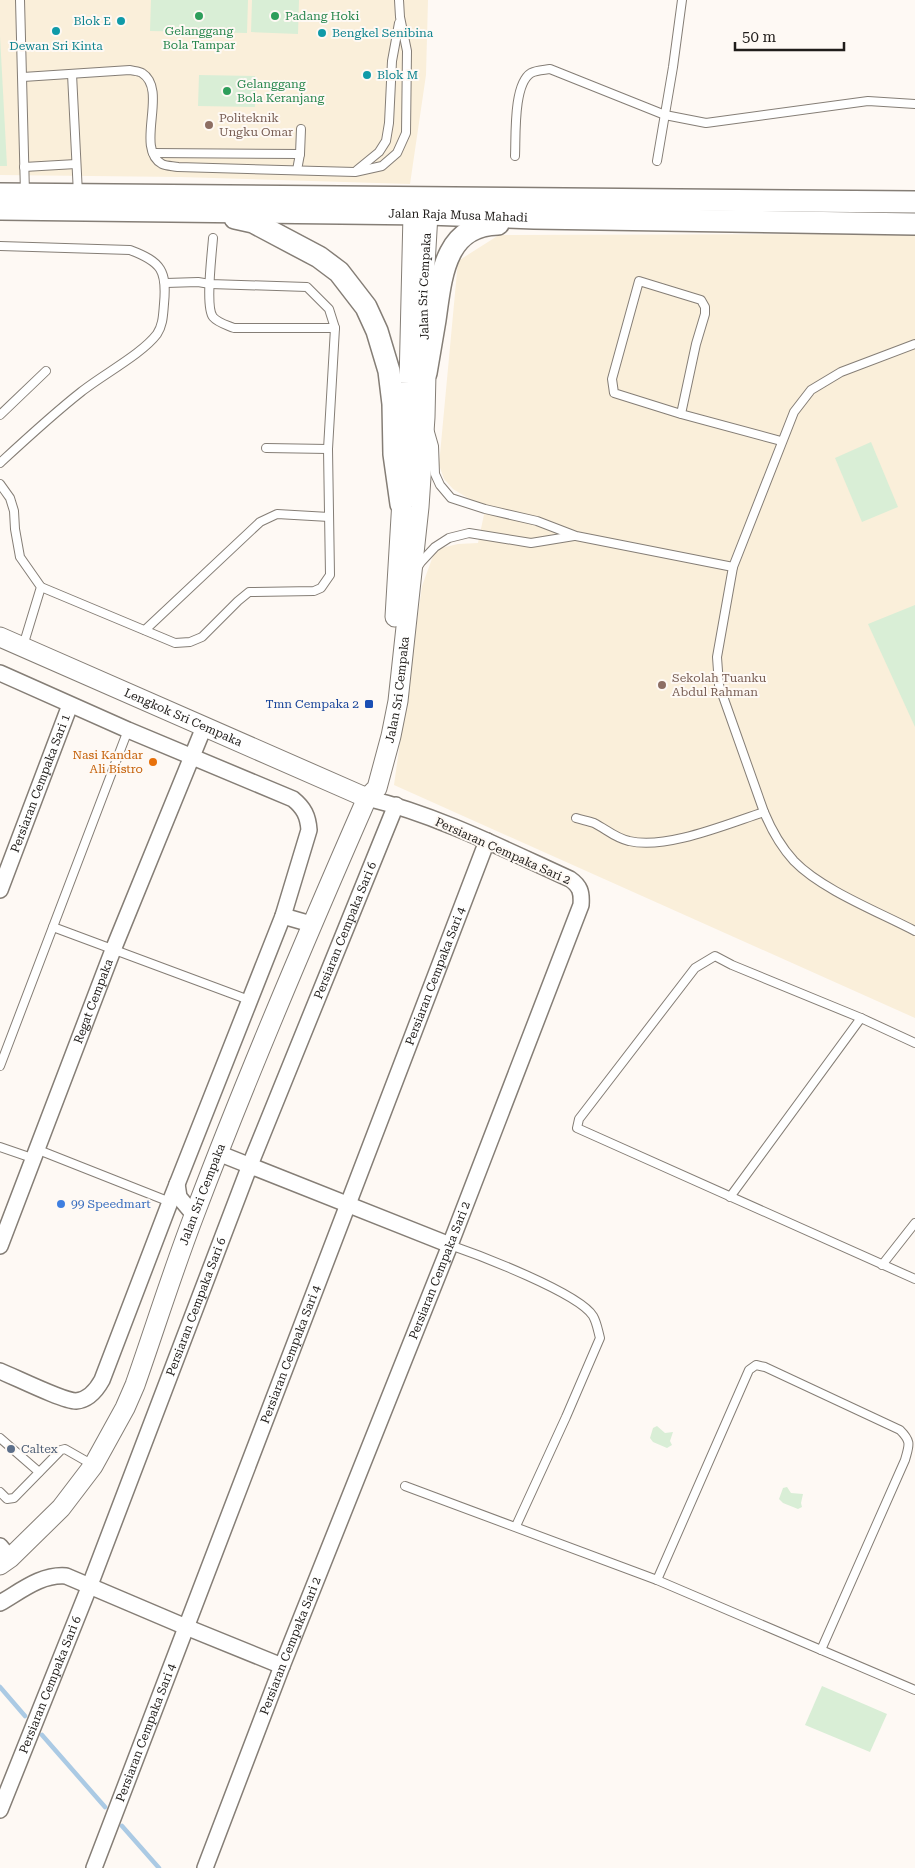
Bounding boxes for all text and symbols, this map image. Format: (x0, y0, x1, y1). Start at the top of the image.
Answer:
place label: Padang Hoki (285, 9, 359, 23)
marker: Gelanggang Bola Tampar (193, 10, 205, 22)
marker: Padang Hoki (269, 10, 281, 22)
place label: Blok E (74, 14, 111, 28)
marker: Blok E (115, 15, 127, 27)
scale bar (735, 20, 844, 52)
place label: Gelanggang Bola Tampar (163, 24, 235, 52)
marker: Dewan Sri Kinta (50, 25, 62, 37)
place label: Bengkel Senibina (332, 26, 434, 40)
marker: Bengkel Senibina (316, 27, 328, 39)
text: 50 m (742, 28, 777, 46)
place label: Dewan Sri Kinta (9, 39, 103, 53)
place label: Blok M (377, 68, 418, 82)
marker: Blok M (361, 69, 373, 81)
place label: Gelanggang Bola Keranjang (237, 77, 325, 105)
marker: Gelanggang Bola Keranjang (221, 85, 233, 97)
place label: Politeknik Ungku Omar (219, 111, 293, 139)
marker: Politeknik Ungku Omar (203, 119, 215, 131)
street label: Jalan Raja Musa Mahadi (388, 207, 528, 225)
street label: Jalan Sri Cempaka (416, 232, 434, 340)
street label: Jalan Sri Cempaka (382, 635, 412, 745)
place label: Sekolah Tuanku Abdul Rahman (672, 671, 767, 699)
marker: Sekolah Tuanku Abdul Rahman (656, 679, 668, 691)
street label: Lengkok Sri Cempaka (122, 685, 245, 750)
place label: Tmn Cempaka 2 (265, 697, 359, 711)
marker: Tmn Cempaka 2 (363, 698, 375, 710)
street label: Persiaran Cempaka Sari 1 (8, 712, 73, 855)
place label: Nasi Kandar Ali Bistro (73, 748, 143, 776)
marker: Nasi Kandar Ali Bistro (147, 756, 159, 768)
street label: Persiaran Cempaka Sari 2 (433, 815, 573, 887)
street label: Persiaran Cempaka Sari 6 (311, 859, 379, 1001)
street label: Persiaran Cempaka Sari 4 (403, 905, 468, 1047)
street label: Regat Cempaka (71, 956, 116, 1046)
street label: Jalan Sri Cempaka (177, 1141, 228, 1247)
place label: 99 Speedmart (71, 1197, 151, 1211)
marker: 99 Speedmart (55, 1198, 67, 1210)
street label: Persiaran Cempaka Sari 2 (406, 1199, 473, 1341)
street label: Persiaran Cempaka Sari 6 (163, 1235, 229, 1378)
street label: Persiaran Cempaka Sari 4 (258, 1283, 323, 1425)
place label: Caltex (21, 1442, 58, 1456)
marker: Caltex (5, 1443, 17, 1455)
street label: Persiaran Cempaka Sari 2 (257, 1575, 324, 1717)
street label: Persiaran Cempaka Sari 6 (16, 1614, 84, 1755)
street label: Persiaran Cempaka Sari 4 (113, 1661, 179, 1804)

